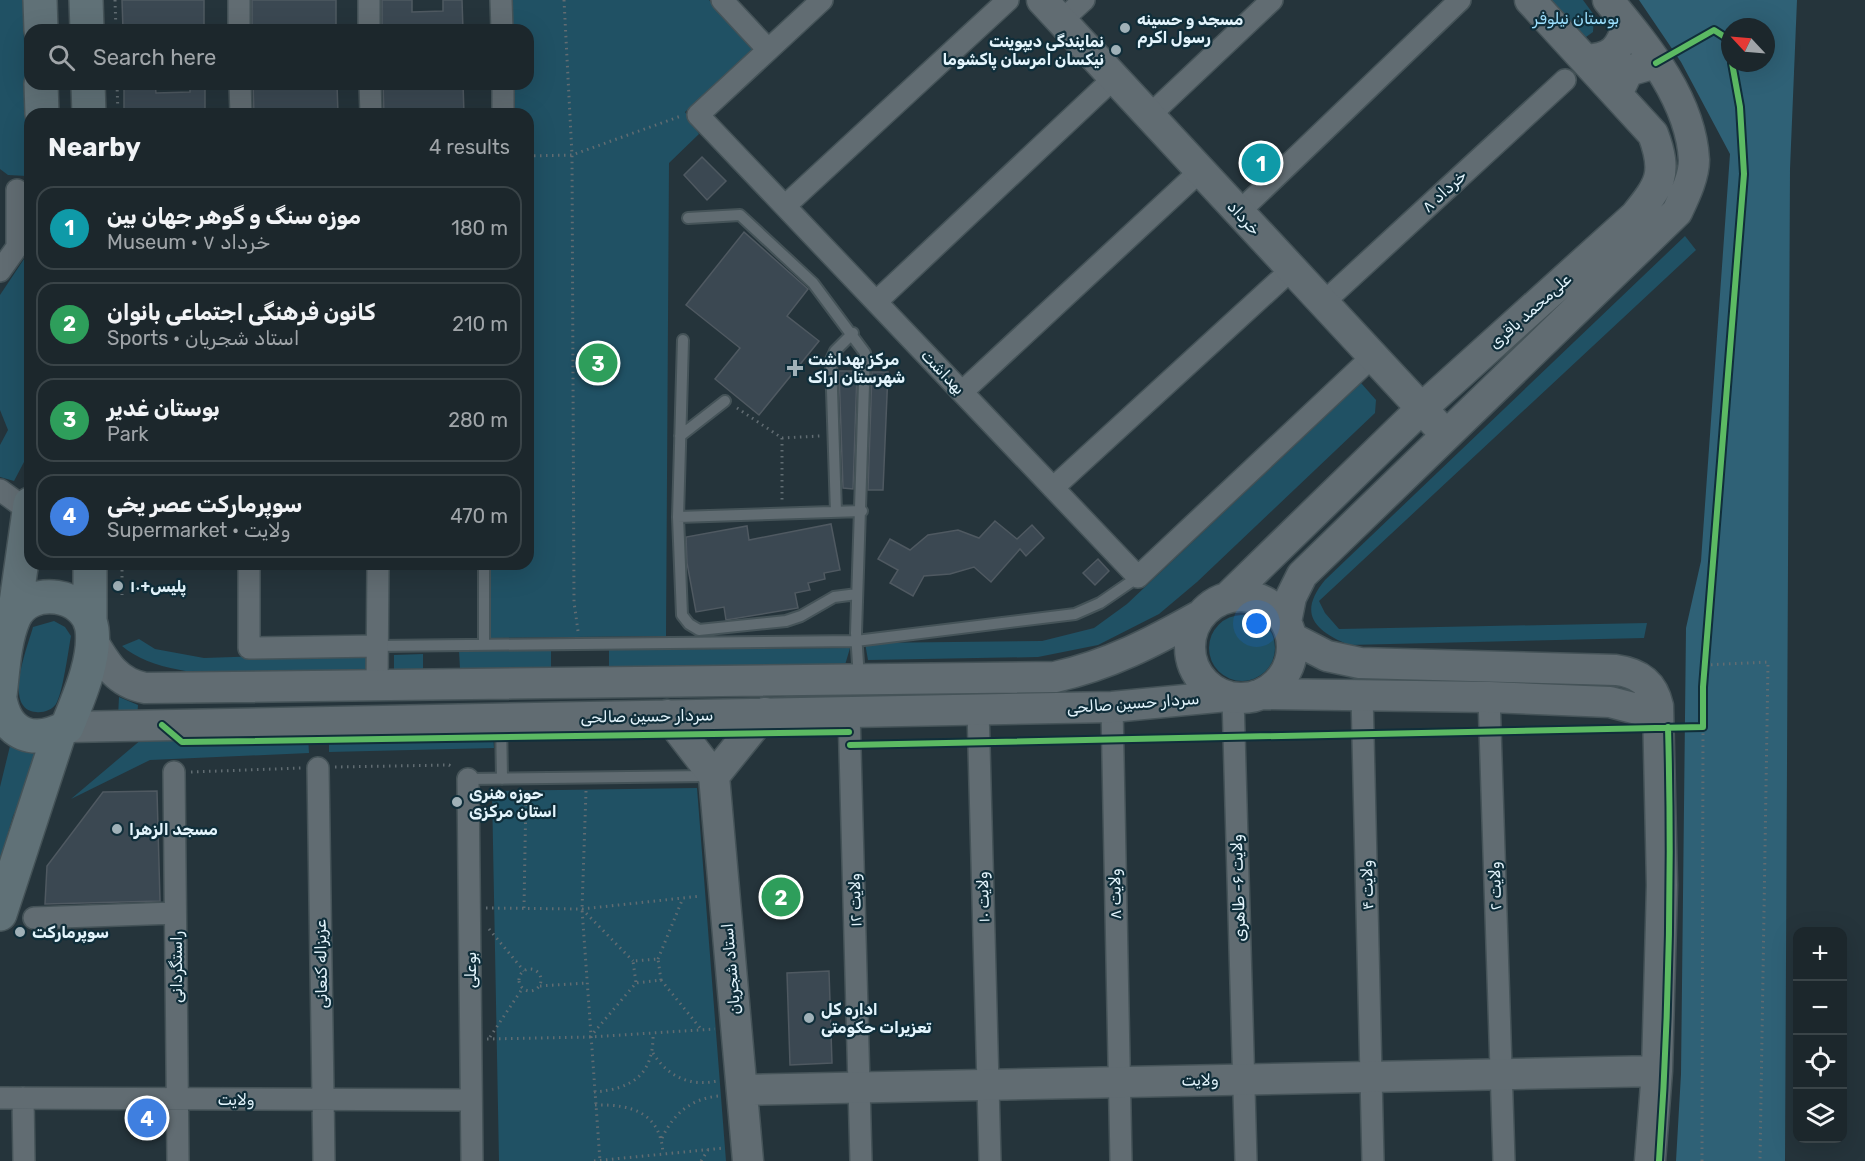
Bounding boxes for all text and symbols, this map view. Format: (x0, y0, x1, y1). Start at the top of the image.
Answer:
park label: بوستان نیلوفر (1532, 9, 1619, 29)
place label: مسجد و حسینه رسول اکرم (1137, 10, 1243, 48)
north arrow (1721, 18, 1775, 72)
marker: مسجد و حسینه رسول اکرم (1118, 21, 1132, 35)
search box (24, 24, 534, 90)
place label: نمایندگی دیپوینت نیکسان امرسان پاکشوما (943, 32, 1104, 71)
icon: search (45, 41, 78, 74)
marker: نمایندگی دیپوینت نیکسان امرسان پاکشوما (1109, 43, 1123, 57)
text: Search here (93, 44, 216, 71)
text: Nearby (48, 132, 141, 163)
text: 4 results (429, 135, 510, 159)
pin: 1 (1242, 140, 1280, 186)
street label: خرداد ۸ (1418, 166, 1471, 217)
street label: خرداد (1223, 197, 1265, 240)
text: موزه سنگ و گوهر جهان بین (107, 203, 361, 230)
text: 1 (65, 216, 74, 240)
text: 180 m (451, 216, 508, 240)
text: Museum · خرداد ۷ (107, 230, 270, 254)
street label: علی‌محمد باقری (1485, 269, 1576, 354)
text: کانون فرهنگی اجتماعی بانوان (107, 299, 375, 326)
text: 2 (63, 312, 76, 336)
text: 210 m (452, 312, 508, 336)
text: Sports · استاد شجریان (107, 326, 300, 350)
pin: 3 (578, 340, 618, 386)
street label: بهداشت (916, 346, 969, 399)
place label: مرکز بهداشت شهرستان اراک (808, 350, 905, 387)
marker: مرکز بهداشت شهرستان اراک (786, 359, 804, 377)
text: بوستان غدیر (107, 395, 220, 422)
text: 3 (63, 408, 76, 432)
text: 280 m (448, 408, 508, 432)
text: Park (107, 422, 149, 446)
text: سوپرمارکت عصر یخی (107, 491, 302, 518)
text: 4 (63, 504, 76, 528)
text: 470 m (450, 504, 508, 528)
text: Supermarket · ولایت (107, 518, 290, 542)
place label: پلیس+۱۰ (130, 577, 186, 598)
marker: پلیس+۱۰ (111, 579, 125, 593)
your location (1242, 609, 1271, 638)
street label: سردار حسین صالحی (1066, 689, 1200, 718)
street label: سردار حسین صالحی (580, 705, 714, 728)
place label: حوزه هنری استان مرکزی (469, 784, 557, 821)
marker: حوزه هنری استان مرکزی (450, 795, 464, 809)
place label: مسجد الزهرا (129, 820, 218, 839)
marker: مسجد الزهرا (110, 822, 124, 836)
street label: ولایت ۶- طاهری (1227, 834, 1250, 942)
street label: ولایت ۴ (1357, 860, 1378, 910)
street label: ولایت ۲ (1485, 861, 1506, 911)
street label: ولایت ۸ (1105, 868, 1126, 920)
street label: ولایت ۱۰ (973, 871, 994, 923)
street label: ولایت ۱۲ (845, 873, 866, 927)
pin: 2 (762, 874, 800, 920)
street label: عزیزاله کنعانی (311, 919, 332, 1009)
street label: استاد شجریان (718, 922, 745, 1016)
place label: سوپرمارکت (32, 923, 109, 944)
marker: سوپرمارکت (13, 925, 27, 939)
map controls (1793, 927, 1847, 1143)
button: + (1793, 927, 1847, 981)
street label: راستگردانی (167, 931, 187, 1003)
street label: بوعلی (461, 952, 481, 988)
button: − (1793, 981, 1847, 1035)
place label: اداره کل تعزیرات حکومتی (821, 1000, 932, 1037)
marker: اداره کل تعزیرات حکومتی (802, 1011, 816, 1025)
button: locate (1793, 1035, 1847, 1089)
street label: ولایت (1181, 1070, 1219, 1091)
button: layers (1793, 1089, 1847, 1143)
street label: ولایت (217, 1090, 255, 1110)
pin: 4 (128, 1096, 166, 1140)

